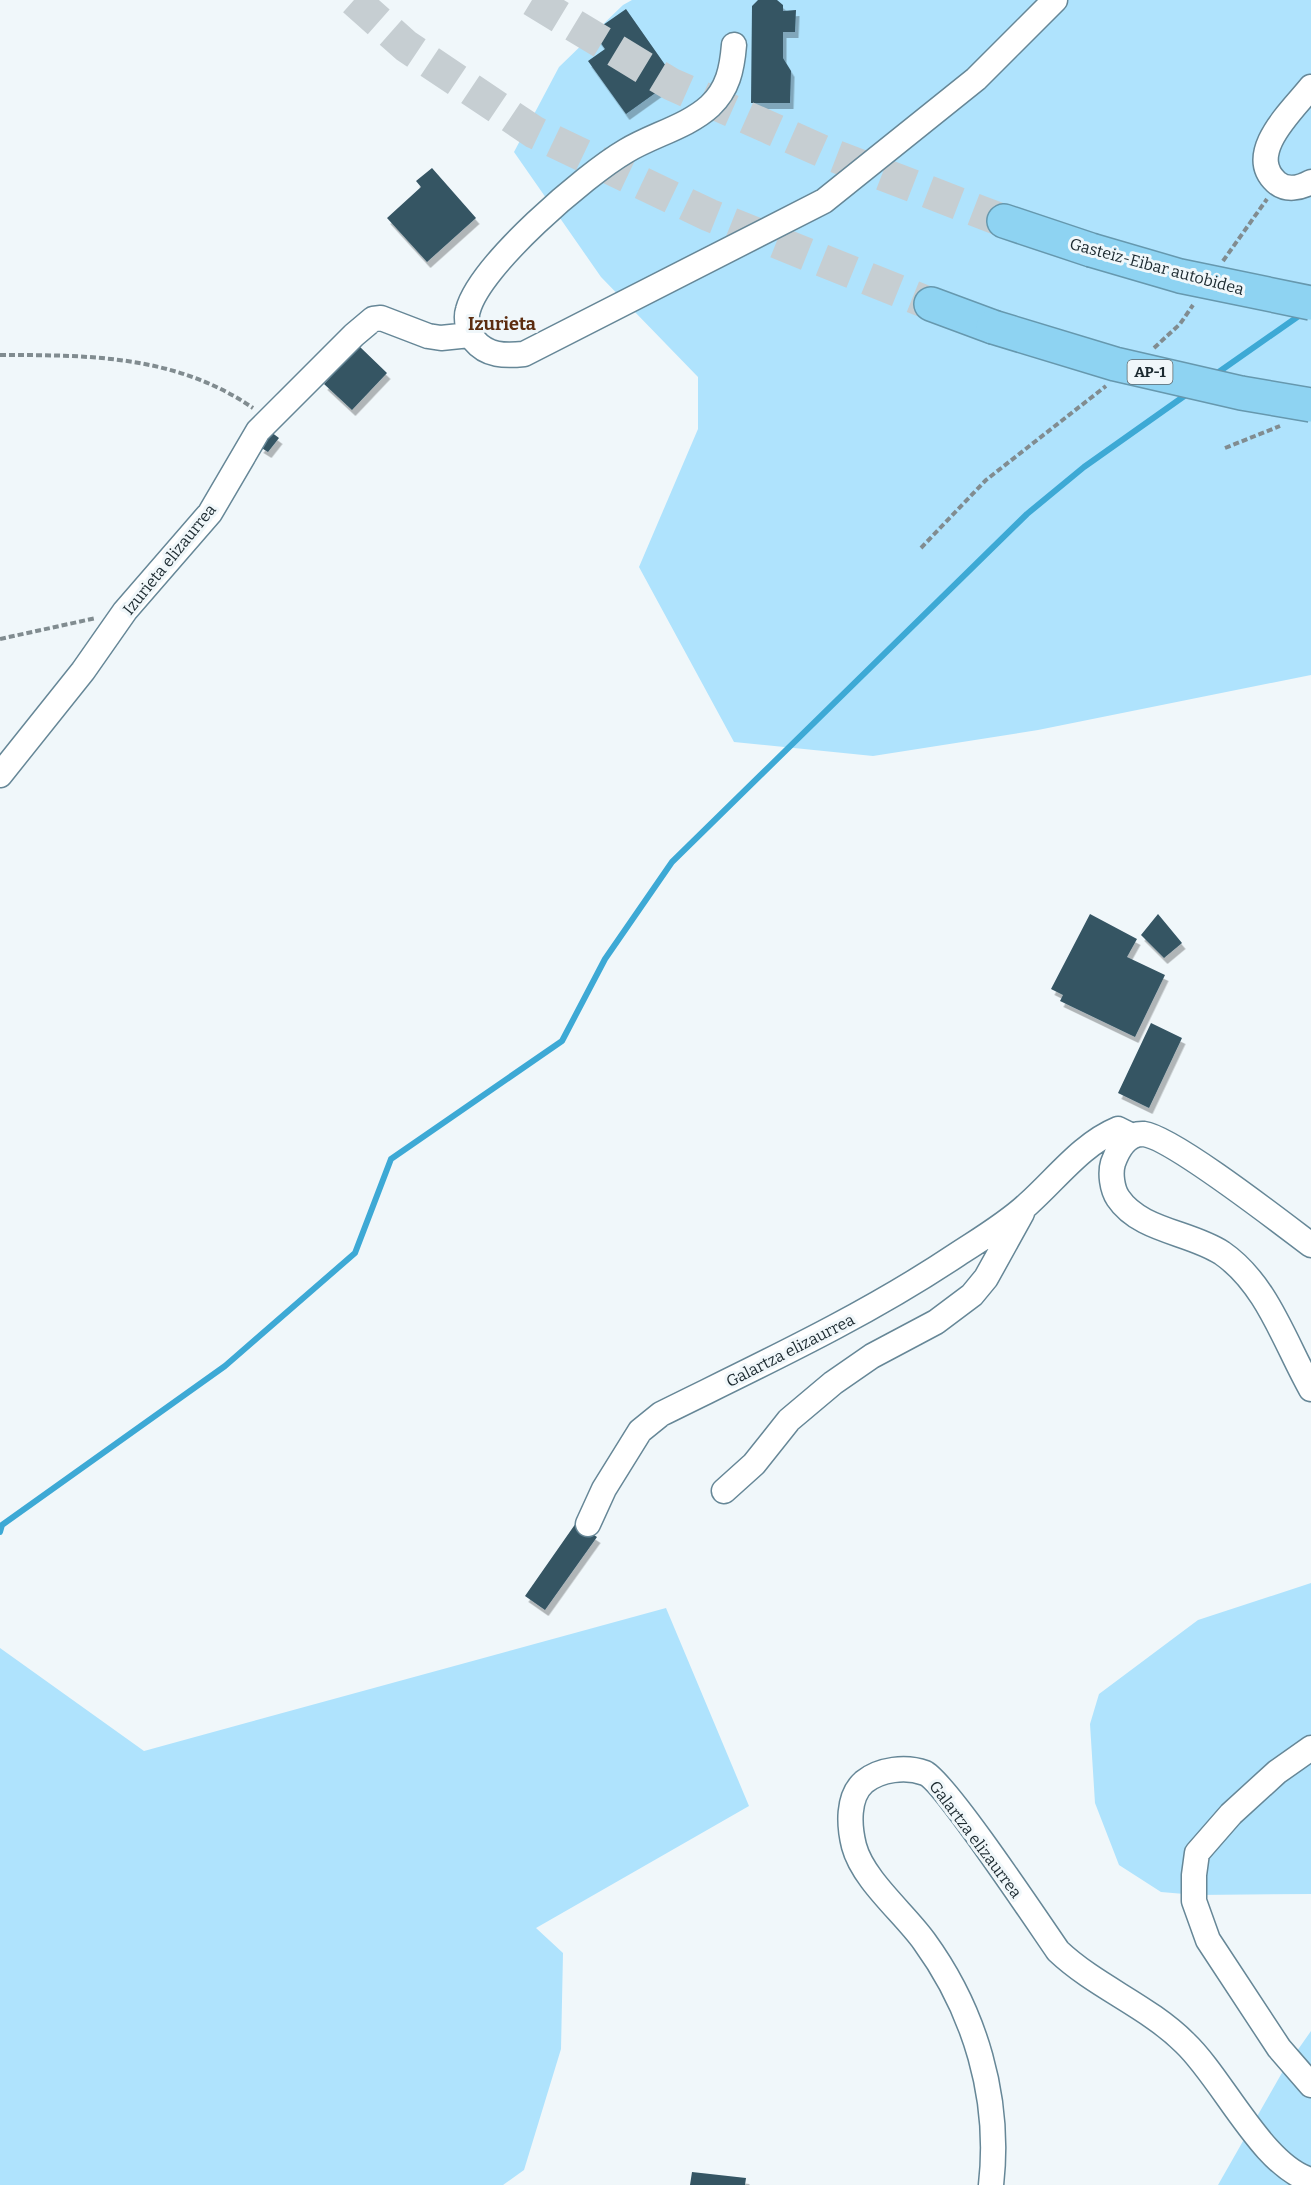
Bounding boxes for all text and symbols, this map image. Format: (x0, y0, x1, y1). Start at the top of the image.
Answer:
street label: Gasteiz-Eibar autobidea (1068, 234, 1246, 299)
district label: Izurieta (468, 313, 536, 335)
road number: AP-1 (1128, 360, 1172, 384)
street label: Izurieta elizaurrea (119, 500, 220, 618)
street label: Galartza elizaurrea (723, 1310, 858, 1391)
street label: Galartza elizaurrea (925, 1777, 1026, 1902)

